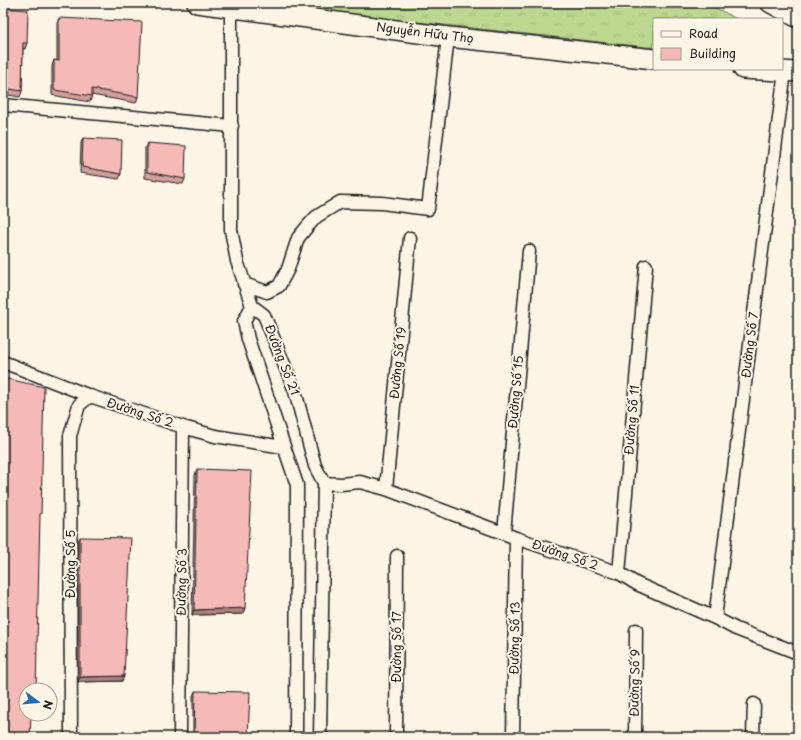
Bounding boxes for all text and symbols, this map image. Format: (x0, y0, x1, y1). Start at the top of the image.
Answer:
street label: Nguyễn Hữu Thọ (376, 17, 475, 47)
legend (653, 18, 783, 70)
text: Road (689, 24, 718, 42)
text: Building (689, 44, 736, 62)
street label: Đường Số 7 (736, 311, 762, 379)
street label: Đường Số 21 (261, 322, 305, 398)
street label: Đường Số 19 (384, 326, 410, 400)
street label: Đường Số 15 (503, 355, 527, 429)
street label: Đường Số 11 (619, 384, 643, 456)
street label: Đường Số 2 (105, 393, 176, 431)
street label: Đường Số 5 (61, 530, 79, 598)
street label: Đường Số 2 (530, 534, 601, 574)
street label: Đường Số 3 (171, 548, 191, 616)
street label: Đường Số 13 (504, 601, 524, 675)
street label: Đường Số 17 (387, 611, 405, 683)
street label: Đường Số 9 (624, 649, 644, 717)
north arrow (18, 682, 58, 722)
text: N (39, 698, 57, 712)

